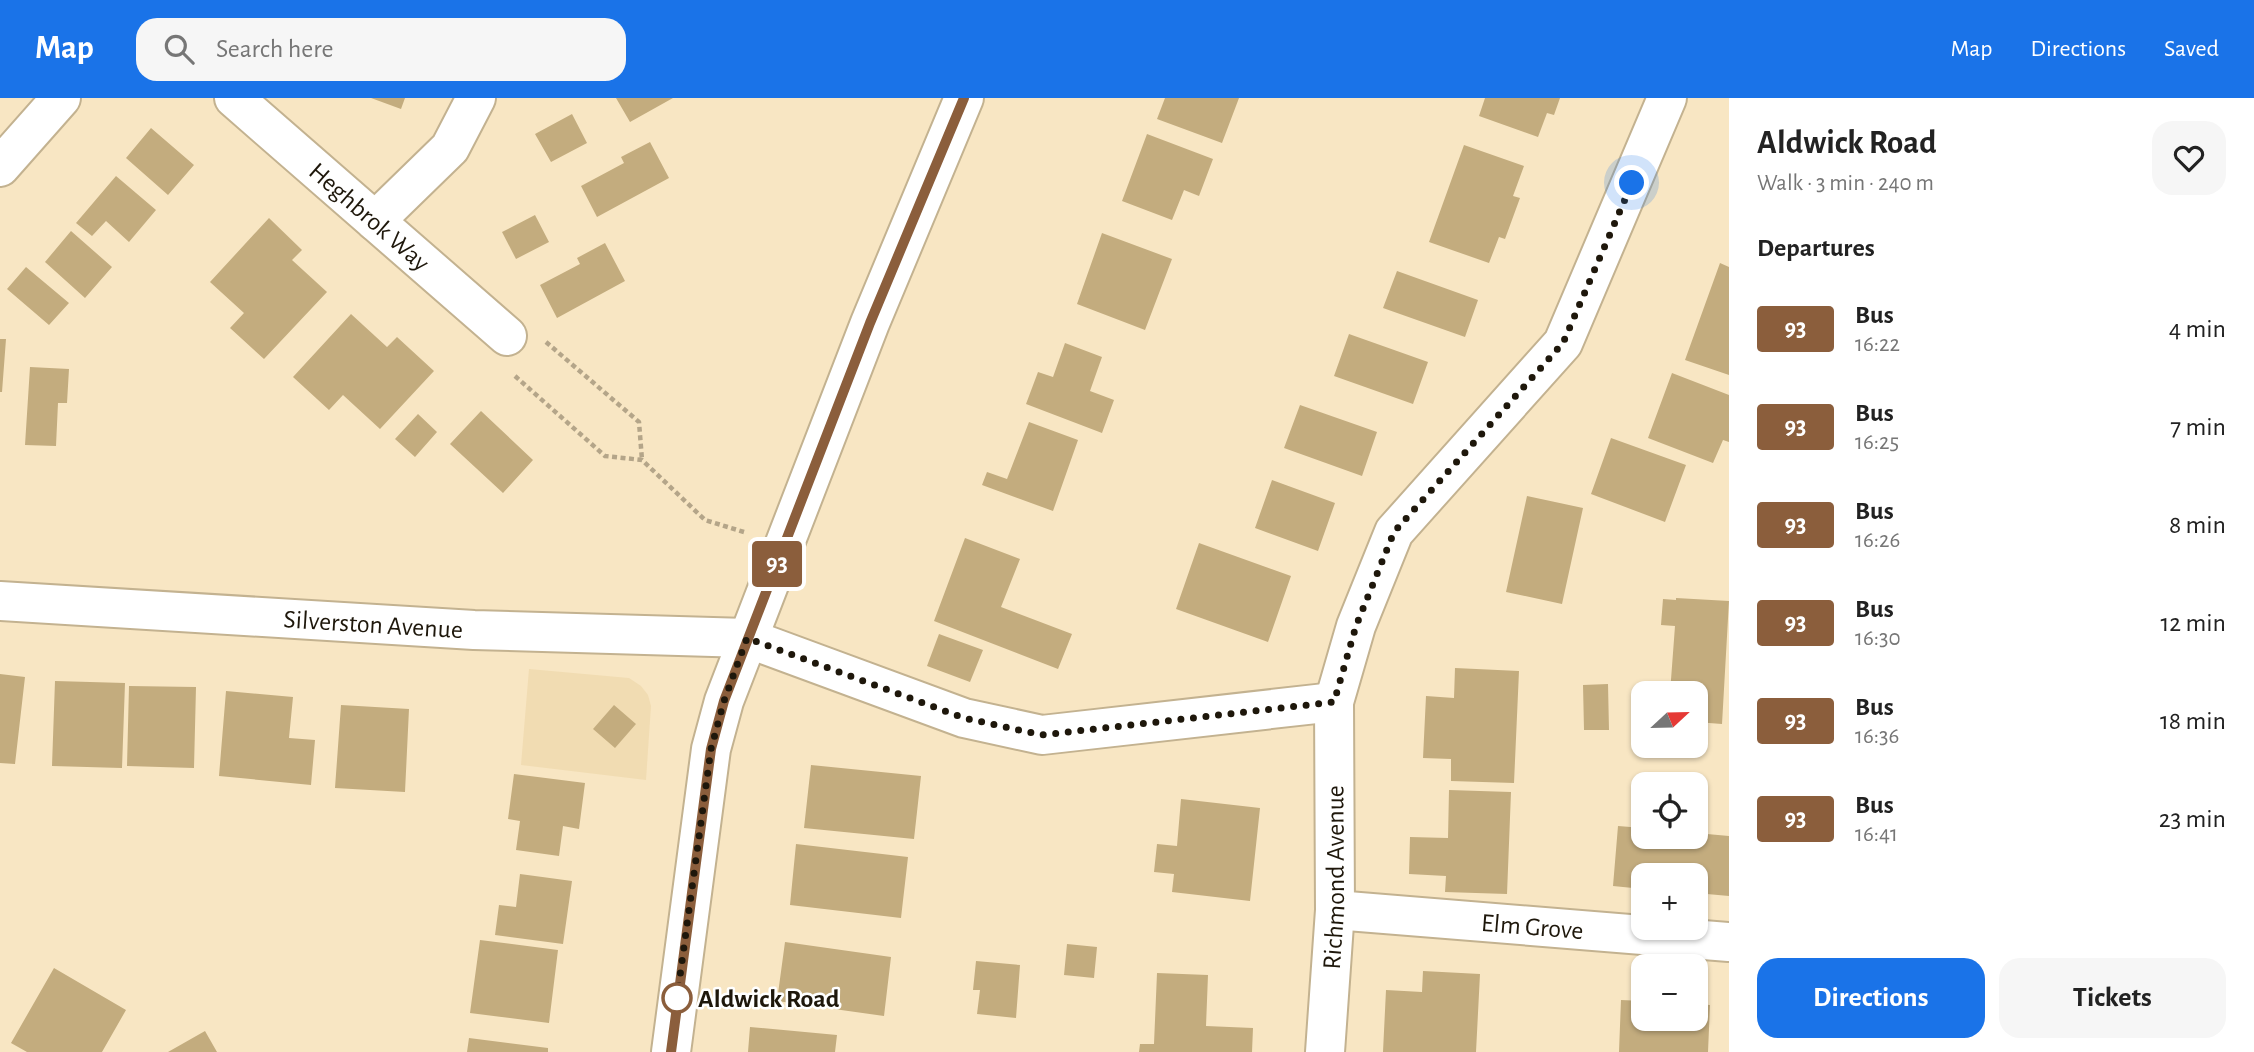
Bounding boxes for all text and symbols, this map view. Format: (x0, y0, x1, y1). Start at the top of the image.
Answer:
search box (136, 18, 626, 81)
icon: search (160, 30, 198, 68)
text: Map (35, 32, 94, 65)
text: Search here (216, 36, 334, 62)
text: Map (1950, 37, 1992, 61)
text: Directions (2030, 37, 2126, 61)
text: Saved (2164, 37, 2219, 61)
button: heart (2152, 121, 2226, 195)
text: Aldwick Road (1757, 127, 1937, 160)
street label: Heghbrok Way (304, 158, 434, 276)
your location (1614, 165, 1649, 200)
text: Walk · 3 min · 240 m (1757, 172, 1934, 195)
text: Departures (1757, 235, 1875, 261)
text: Bus (1855, 302, 1894, 328)
text: 4 min (2169, 316, 2226, 342)
text: 93 (1785, 317, 1806, 341)
text: 16:22 (1855, 333, 1900, 356)
text: Bus (1855, 400, 1894, 426)
text: 7 min (2170, 414, 2226, 440)
text: 93 (1785, 415, 1806, 439)
text: 16:25 (1855, 431, 1899, 454)
text: Bus (1855, 498, 1894, 524)
text: 8 min (2169, 512, 2226, 538)
text: 93 (1785, 513, 1806, 537)
text: 16:26 (1855, 529, 1900, 552)
line badge: 93 (746, 541, 808, 587)
text: 93 (766, 552, 788, 576)
text: Bus (1855, 596, 1894, 622)
street label: Silverston Avenue (283, 606, 464, 643)
text: 12 min (2160, 610, 2226, 636)
text: 93 (1785, 611, 1806, 635)
text: 16:30 (1855, 627, 1901, 650)
north arrow (1631, 681, 1708, 758)
map controls (1631, 681, 1708, 1031)
text: Bus (1855, 694, 1894, 720)
text: 18 min (2160, 708, 2226, 734)
text: 93 (1785, 709, 1806, 733)
text: 16:36 (1855, 725, 1899, 748)
button: locate (1631, 772, 1708, 849)
street label: Richmond Avenue (1319, 785, 1349, 970)
text: Bus (1855, 792, 1894, 818)
text: 23 min (2159, 806, 2226, 832)
text: 93 (1785, 807, 1806, 831)
text: 16:41 (1855, 823, 1898, 846)
button: + (1631, 863, 1708, 940)
street label: Elm Grove (1480, 910, 1584, 944)
button: − (1631, 954, 1708, 1031)
button: Directions (1757, 958, 1985, 1038)
button: Tickets (1999, 958, 2226, 1038)
marker: Aldwick Road (662, 983, 692, 1013)
place label: Aldwick Road (698, 986, 840, 1012)

